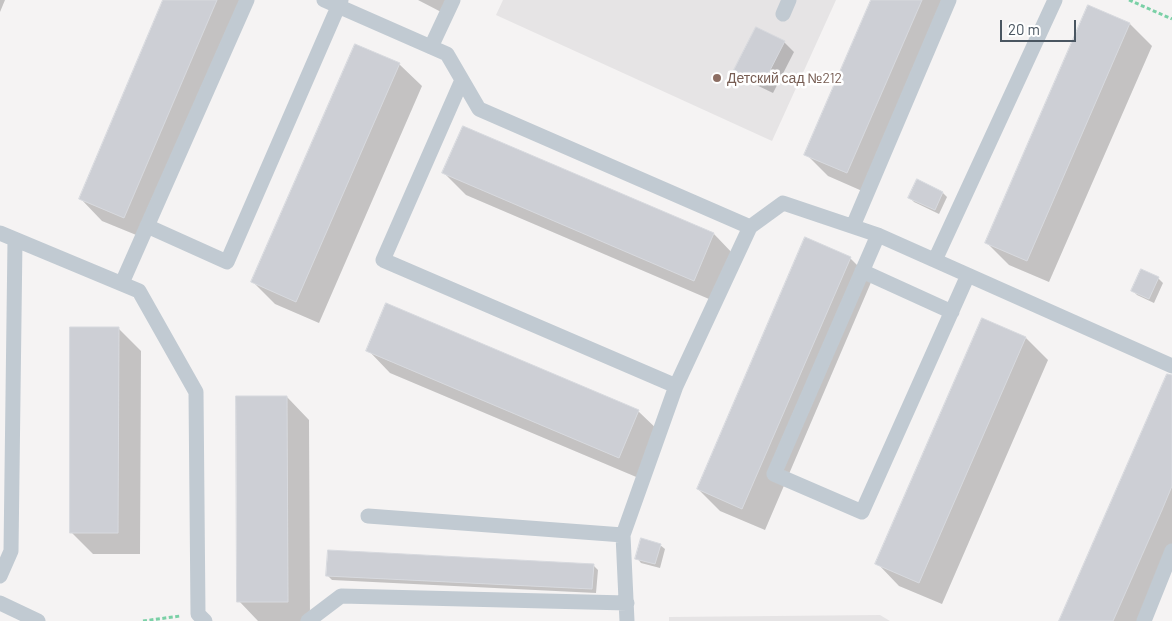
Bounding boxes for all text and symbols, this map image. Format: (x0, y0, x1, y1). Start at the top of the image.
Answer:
scale bar (1002, 10, 1078, 42)
text: 20 m (1008, 20, 1040, 38)
place label: Детский сад №212 (727, 70, 842, 86)
marker: Детский сад №212 (711, 72, 723, 84)

